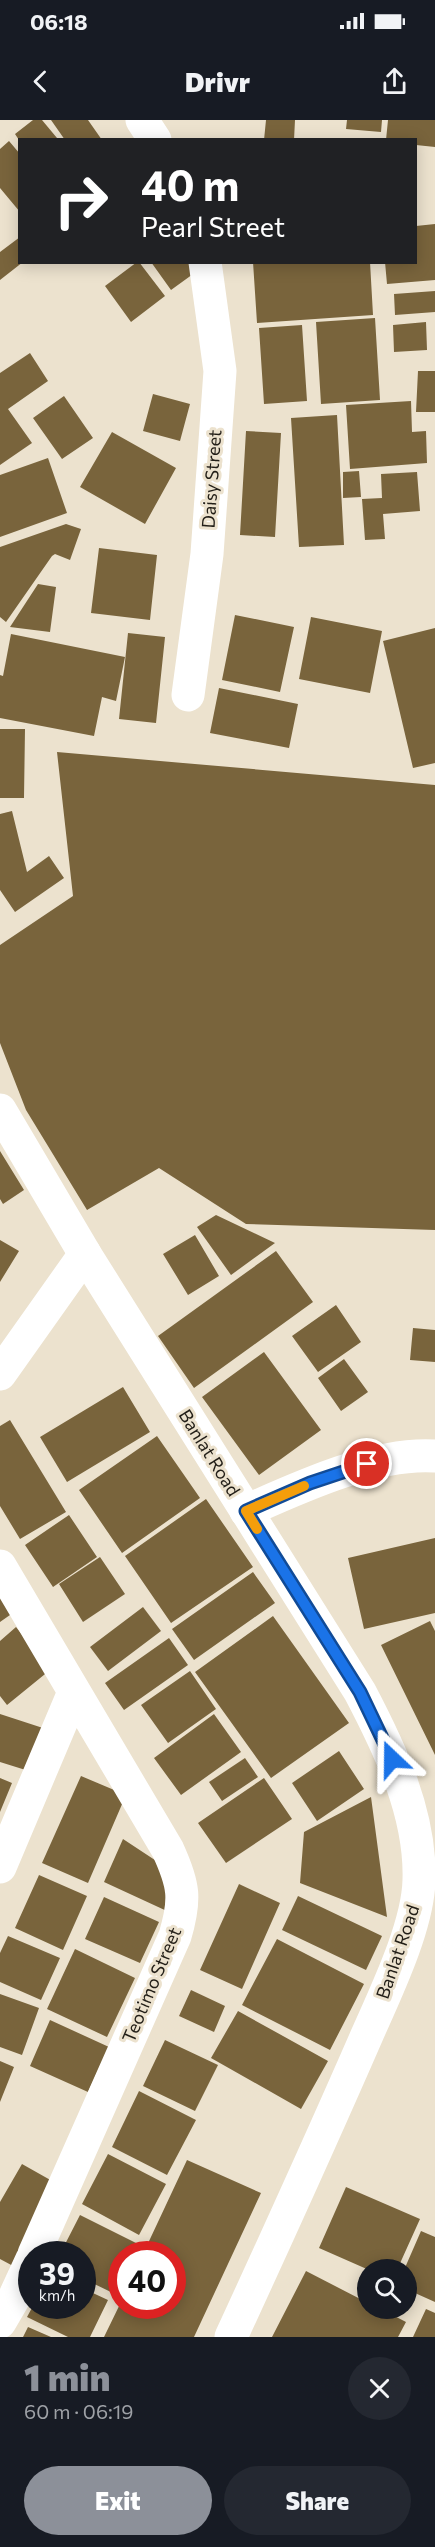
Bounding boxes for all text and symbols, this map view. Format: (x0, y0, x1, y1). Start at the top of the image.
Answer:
text: 06:18 (30, 8, 88, 35)
icon: back (24, 65, 57, 98)
text: Drivr (185, 65, 250, 98)
icon: share (378, 65, 411, 98)
text: 40 m (141, 158, 239, 210)
icon: right (42, 162, 120, 240)
text: Pearl Street (141, 210, 285, 243)
street label: Daisy Street (197, 429, 225, 529)
street label: Banlat Road (174, 1405, 245, 1500)
pin (341, 1438, 392, 1489)
icon: arrive (350, 1447, 383, 1480)
position arrow (360, 1727, 424, 1791)
street label: Banlat Road (371, 1902, 423, 2002)
street label: Teotimo Street (117, 1924, 185, 2046)
speed limit sign: 40 (108, 2241, 186, 2319)
text: 39 (39, 2254, 75, 2291)
map controls (357, 2259, 417, 2319)
button: search (357, 2259, 417, 2319)
text: km/h (39, 2286, 75, 2304)
text: 1 min (24, 2354, 110, 2398)
button: close (348, 2357, 411, 2420)
text: 60 m · 06:19 (24, 2399, 133, 2423)
button: Exit (24, 2466, 212, 2535)
button: Share (224, 2466, 411, 2535)

